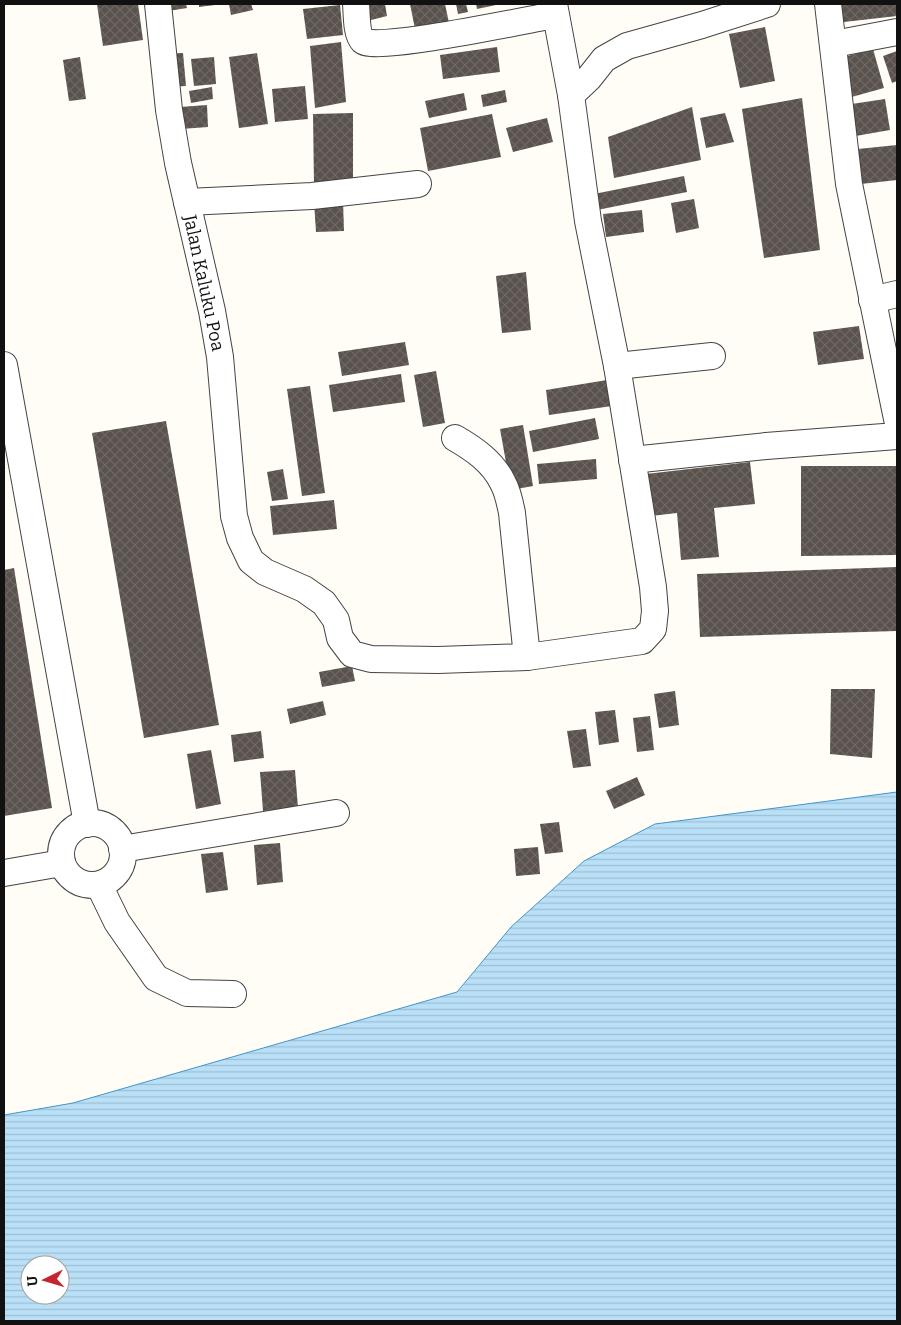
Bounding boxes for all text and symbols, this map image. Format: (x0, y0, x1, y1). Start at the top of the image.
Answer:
street label: Jalan Kaluku Poa (179, 212, 229, 353)
north arrow (20, 1255, 70, 1305)
text: U (24, 1275, 41, 1287)

